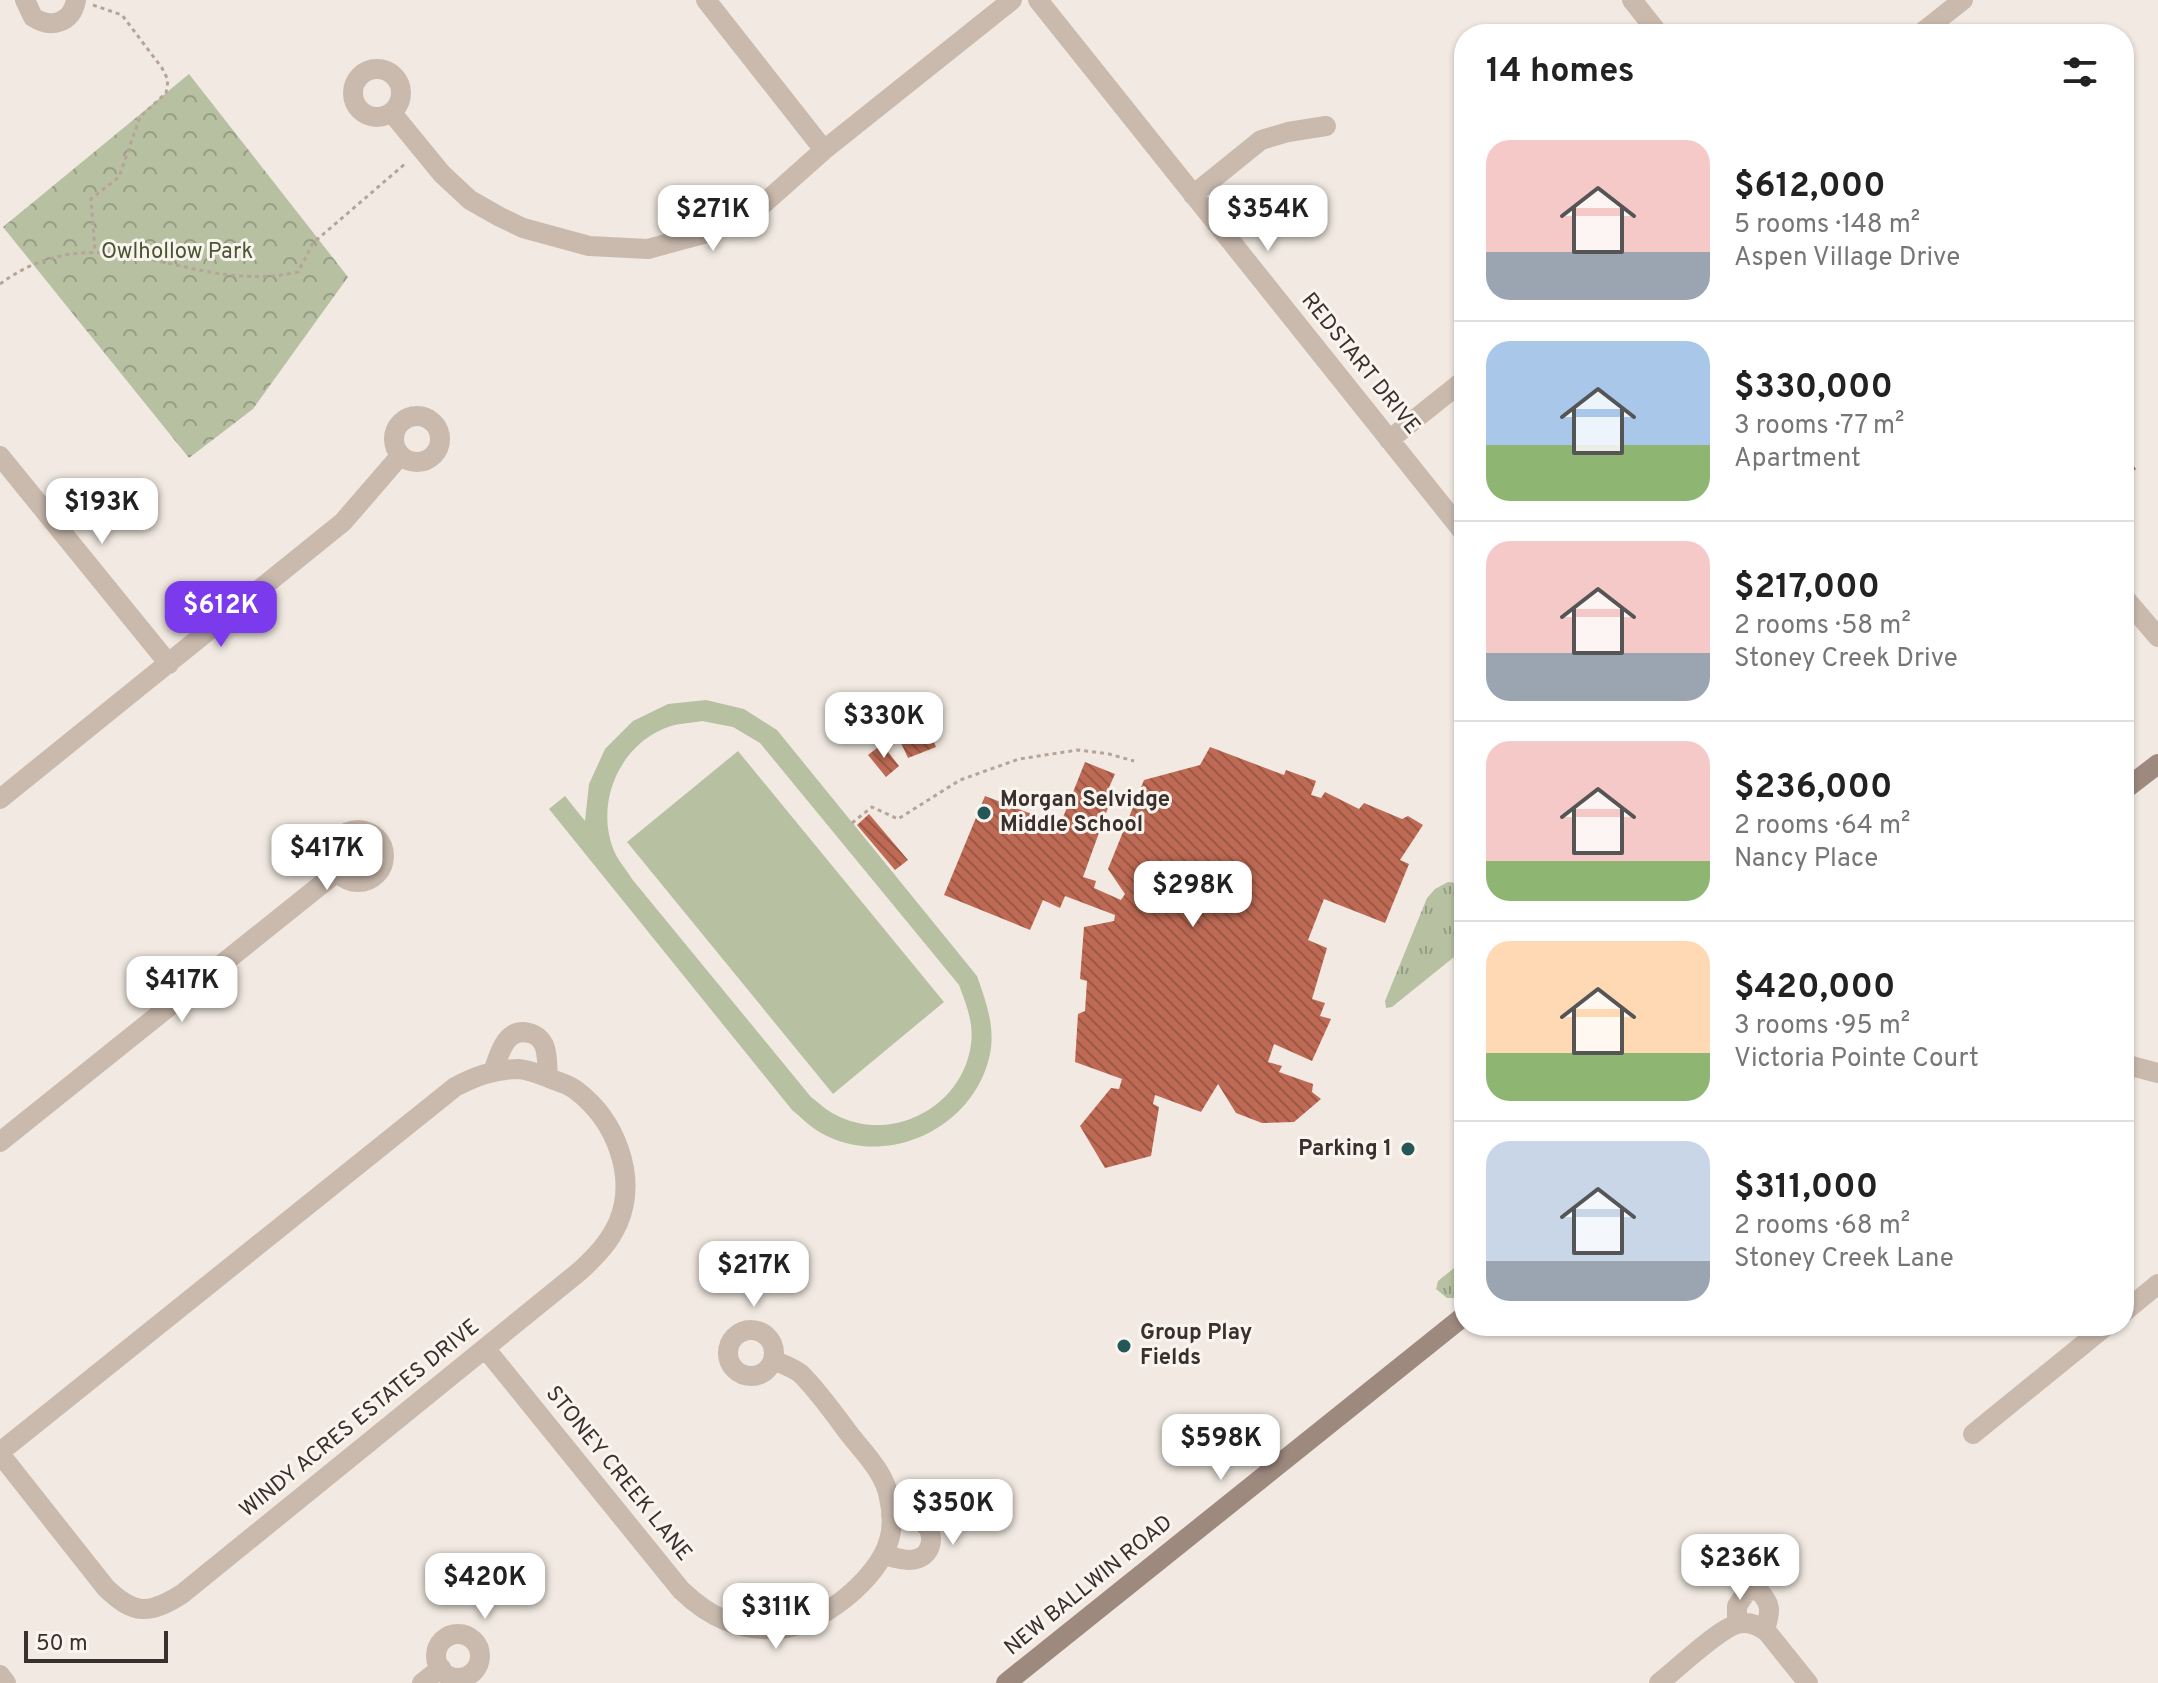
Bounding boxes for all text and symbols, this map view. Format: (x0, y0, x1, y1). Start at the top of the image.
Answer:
icon: filters (2058, 50, 2102, 94)
text: 14 homes (1486, 51, 1635, 94)
text: $612,000 (1734, 166, 1886, 209)
icon: home (1550, 172, 1646, 268)
pin: $271K (657, 185, 769, 253)
pin: $354K (1212, 185, 1324, 253)
text: $271K (676, 194, 750, 227)
text: $354K (1227, 194, 1309, 227)
text: 5 rooms · 148 m² (1734, 209, 1920, 242)
park label: Owlhollow Park (101, 239, 253, 266)
text: Aspen Village Drive (1734, 242, 1960, 275)
street label: REDSTART DRIVE (1295, 288, 1425, 440)
text: $330,000 (1734, 367, 1893, 410)
icon: home (1550, 373, 1646, 469)
text: 3 rooms · 77 m² (1734, 410, 1904, 443)
text: Apartment (1734, 443, 1861, 476)
pin: $193K (46, 478, 158, 546)
text: $193K (64, 487, 140, 520)
text: $217,000 (1734, 567, 1880, 610)
icon: home (1550, 573, 1646, 669)
pin: $612K (165, 581, 277, 649)
text: $612K (183, 590, 259, 623)
text: 2 rooms · 58 m² (1734, 610, 1911, 643)
text: Stoney Creek Drive (1734, 643, 1958, 676)
pin: $330K (828, 692, 940, 760)
text: $330K (843, 701, 925, 734)
text: $236,000 (1734, 767, 1892, 810)
icon: home (1550, 773, 1646, 869)
place label: Morgan Selvidge Middle School (1000, 787, 1170, 839)
marker: Morgan Selvidge Middle School (975, 804, 993, 822)
text: 2 rooms · 64 m² (1734, 810, 1910, 843)
pin: $417K (271, 824, 383, 892)
text: $417K (289, 833, 365, 866)
text: Nancy Place (1734, 843, 1878, 876)
pin: $298K (1137, 861, 1249, 929)
text: $298K (1152, 870, 1234, 903)
pin: $417K (126, 956, 238, 1024)
text: $417K (144, 965, 220, 998)
text: $420,000 (1734, 967, 1895, 1010)
icon: home (1550, 973, 1646, 1069)
text: 3 rooms · 95 m² (1734, 1010, 1910, 1043)
text: Victoria Pointe Court (1734, 1043, 1979, 1076)
place label: Parking 1 (1298, 1136, 1392, 1163)
marker: Parking 1 (1399, 1140, 1417, 1158)
text: $311,000 (1734, 1167, 1878, 1210)
icon: home (1550, 1173, 1646, 1269)
text: 2 rooms · 68 m² (1734, 1210, 1910, 1243)
pin: $217K (698, 1241, 810, 1309)
text: Stoney Creek Lane (1734, 1243, 1954, 1276)
text: $217K (717, 1250, 791, 1283)
street label: WINDY ACRES ESTATES DRIVE (235, 1314, 485, 1524)
place label: Group Play Fields (1140, 1320, 1252, 1372)
marker: Group Play Fields (1115, 1337, 1133, 1355)
street label: STONEY CREEK LANE (539, 1381, 697, 1567)
pin: $598K (1165, 1414, 1277, 1482)
text: $598K (1180, 1423, 1262, 1456)
pin: $350K (897, 1479, 1009, 1547)
text: $350K (912, 1488, 994, 1521)
street label: NEW BALLWIN ROAD (999, 1510, 1179, 1662)
pin: $236K (1684, 1534, 1796, 1602)
text: $236K (1699, 1543, 1781, 1576)
pin: $420K (429, 1553, 541, 1621)
text: $420K (443, 1562, 527, 1595)
pin: $311K (720, 1583, 832, 1651)
text: $311K (741, 1592, 811, 1625)
scale bar (24, 1627, 168, 1663)
text: 50 m (36, 1631, 88, 1658)

